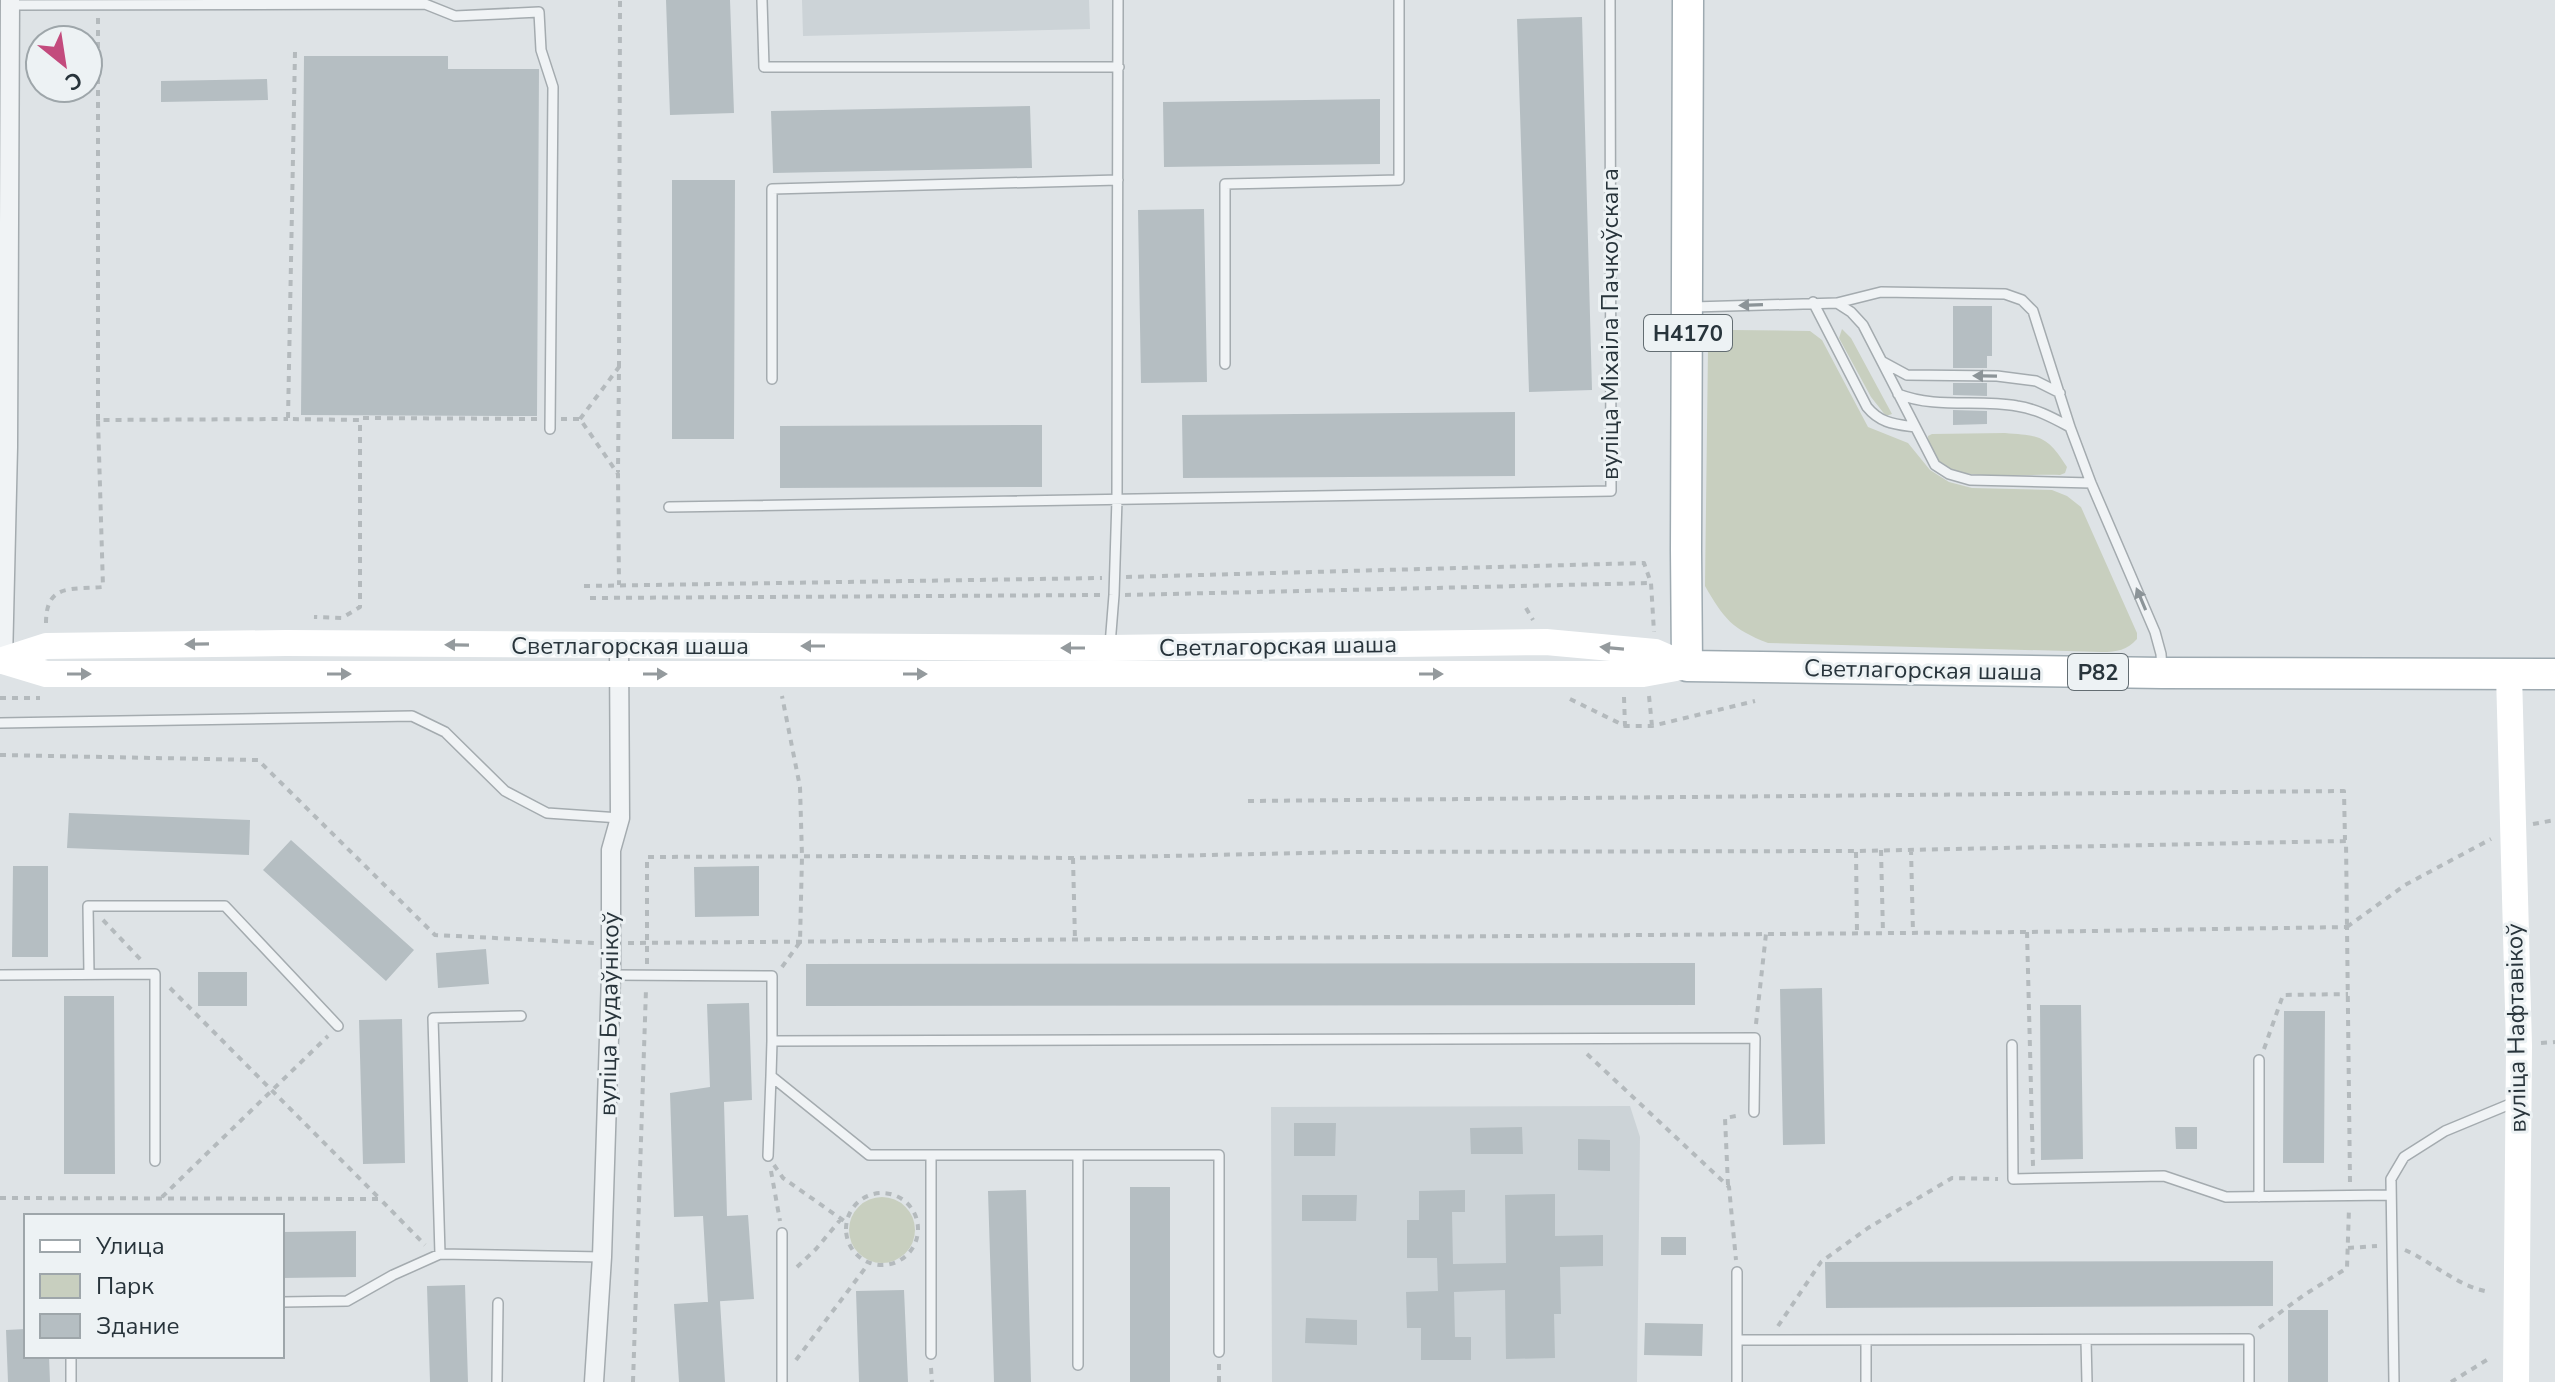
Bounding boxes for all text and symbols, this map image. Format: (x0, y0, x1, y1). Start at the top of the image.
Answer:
north arrow (24, 24, 104, 104)
text: С (59, 64, 87, 97)
street label: вуліца Міхаіла Пачкоўскага (1594, 168, 1626, 480)
one-way arrow (1738, 298, 1763, 311)
road number: Н4170 (1644, 315, 1732, 351)
one-way arrow (1972, 370, 1997, 382)
one-way arrow (2134, 587, 2147, 611)
street label: Светлагорская шаша (1159, 628, 1397, 664)
street label: Светлагорская шаша (511, 630, 749, 662)
one-way arrow (184, 638, 209, 650)
one-way arrow (444, 639, 469, 651)
one-way arrow (800, 640, 825, 652)
one-way arrow (1599, 641, 1624, 654)
one-way arrow (1060, 642, 1085, 654)
street label: Светлагорская шаша (1804, 652, 2042, 688)
road number: Р82 (2068, 654, 2128, 690)
one-way arrow (67, 668, 92, 680)
one-way arrow (327, 668, 352, 680)
one-way arrow (643, 668, 668, 680)
one-way arrow (903, 668, 928, 680)
one-way arrow (1419, 668, 1444, 680)
street label: вуліца Будаўнікоў (591, 911, 627, 1116)
street label: вуліца Нафтавікоў (2498, 923, 2534, 1133)
legend (24, 1214, 284, 1358)
text: Улица (95, 1230, 165, 1262)
text: Парк (96, 1270, 154, 1302)
text: Здание (96, 1310, 180, 1342)

